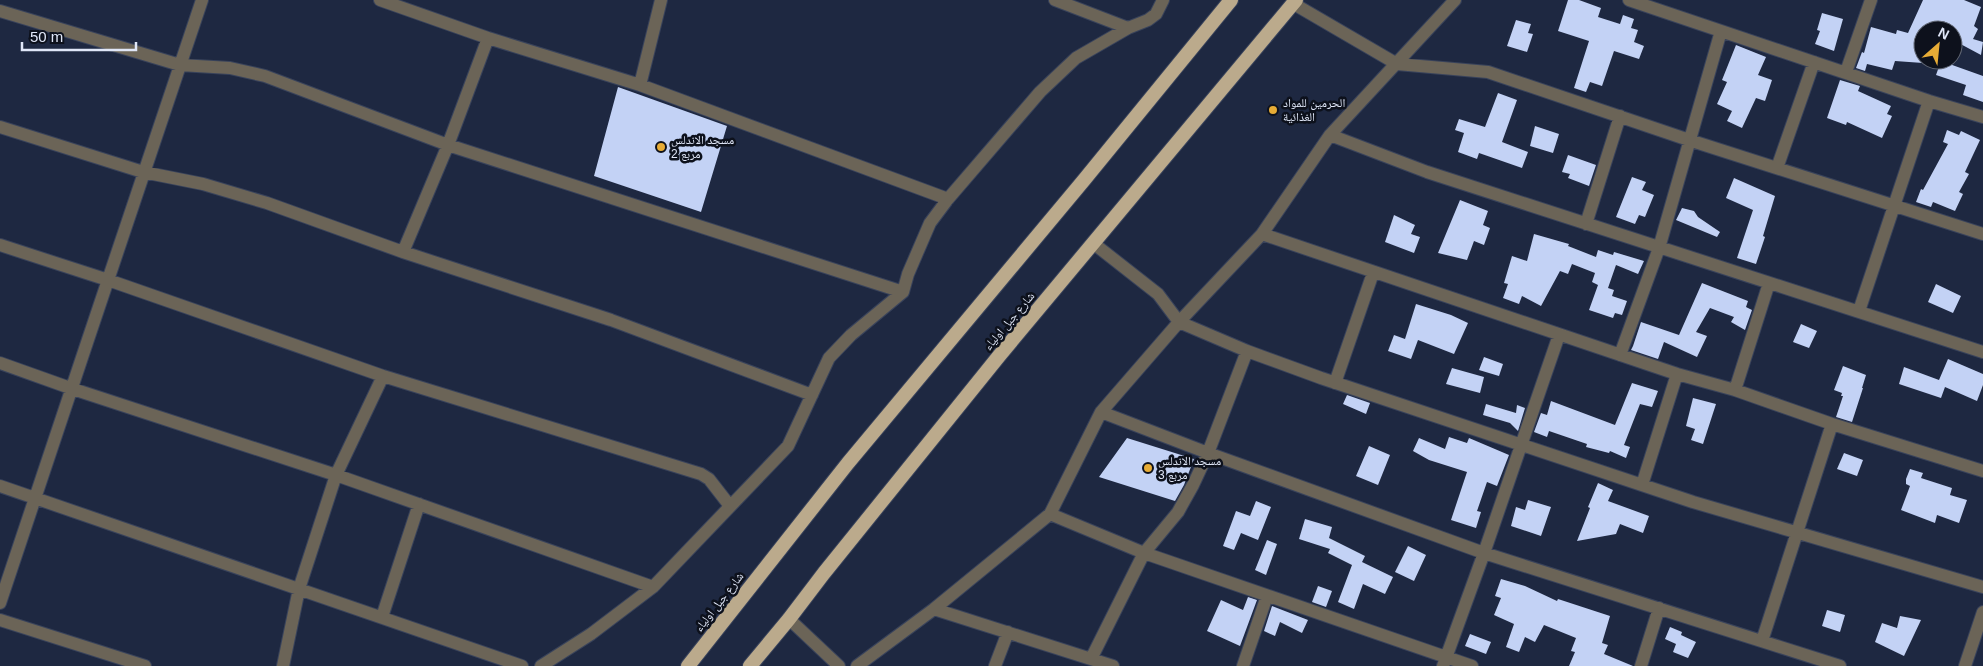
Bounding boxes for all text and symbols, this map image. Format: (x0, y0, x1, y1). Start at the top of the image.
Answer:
scale bar (22, 20, 136, 52)
north arrow (1913, 20, 1963, 70)
text: N (1936, 24, 1952, 43)
text: 50 m (30, 28, 63, 45)
place label: الحرمين للمواد الغذائية (1283, 96, 1345, 124)
marker: الحرمين للمواد الغذائية (1267, 104, 1279, 116)
place label: مسجد الاندلس مربع 2 (671, 133, 734, 161)
marker: مسجد الاندلس مربع 2 (655, 141, 667, 153)
street label: شارع جبل اولياء (981, 289, 1038, 353)
place label: مسجد الاندلس مربع 3 (1158, 454, 1221, 482)
marker: مسجد الاندلس مربع 3 (1142, 462, 1154, 474)
street label: شارع جبل اولياء (692, 570, 747, 635)

